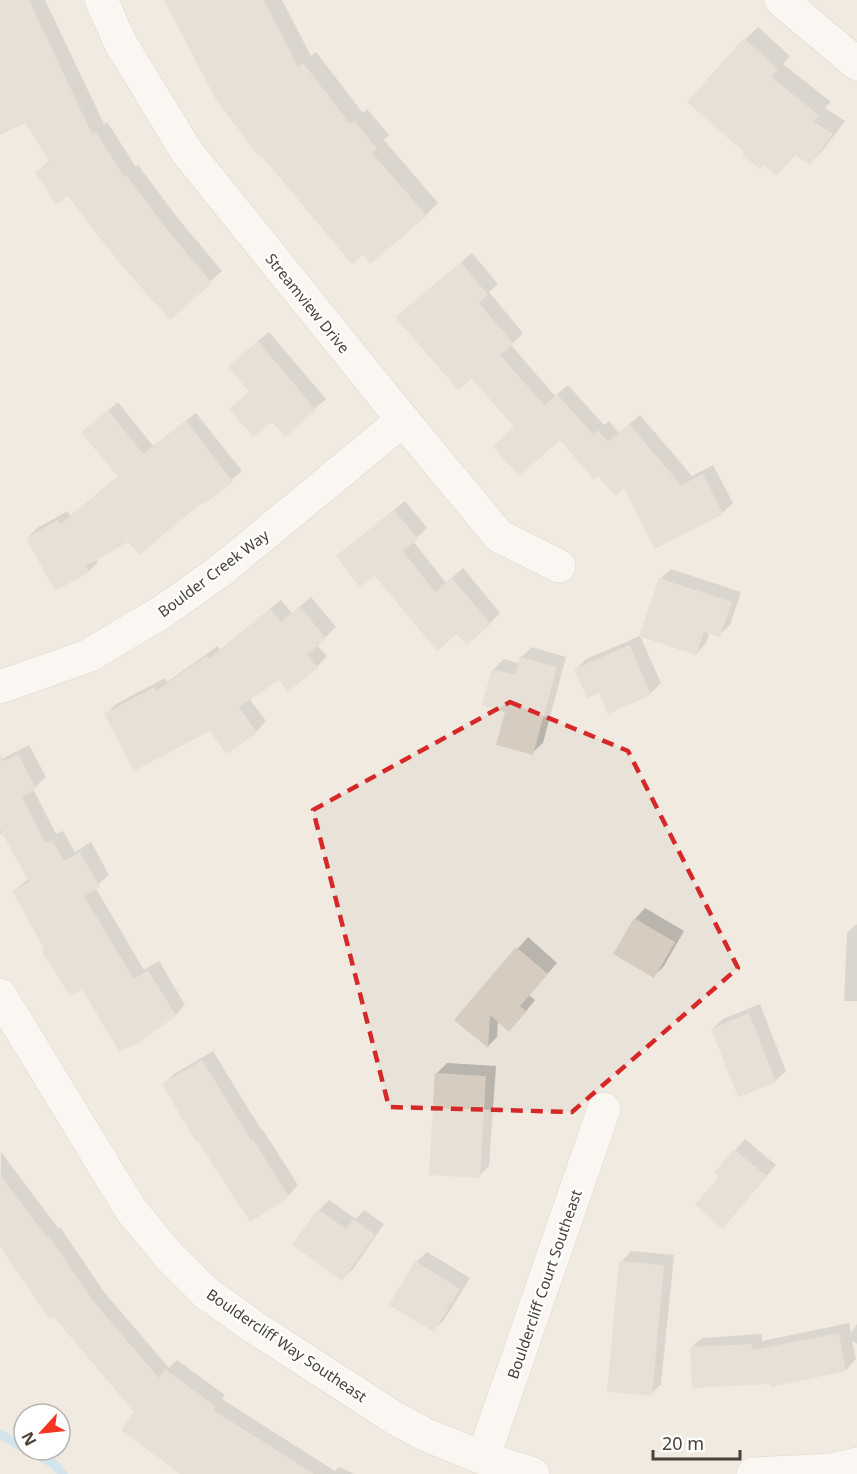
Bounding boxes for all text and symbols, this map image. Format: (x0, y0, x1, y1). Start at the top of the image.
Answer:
street label: Streamview Drive (262, 249, 354, 357)
street label: Boulder Creek Way (154, 525, 273, 621)
street label: Bouldercliff Court Southeast (502, 1186, 586, 1381)
street label: Bouldercliff Way Southeast (203, 1284, 371, 1406)
north arrow (12, 1402, 72, 1462)
scale bar (653, 1423, 740, 1461)
text: N (16, 1428, 41, 1450)
text: 20 m (662, 1431, 704, 1455)

